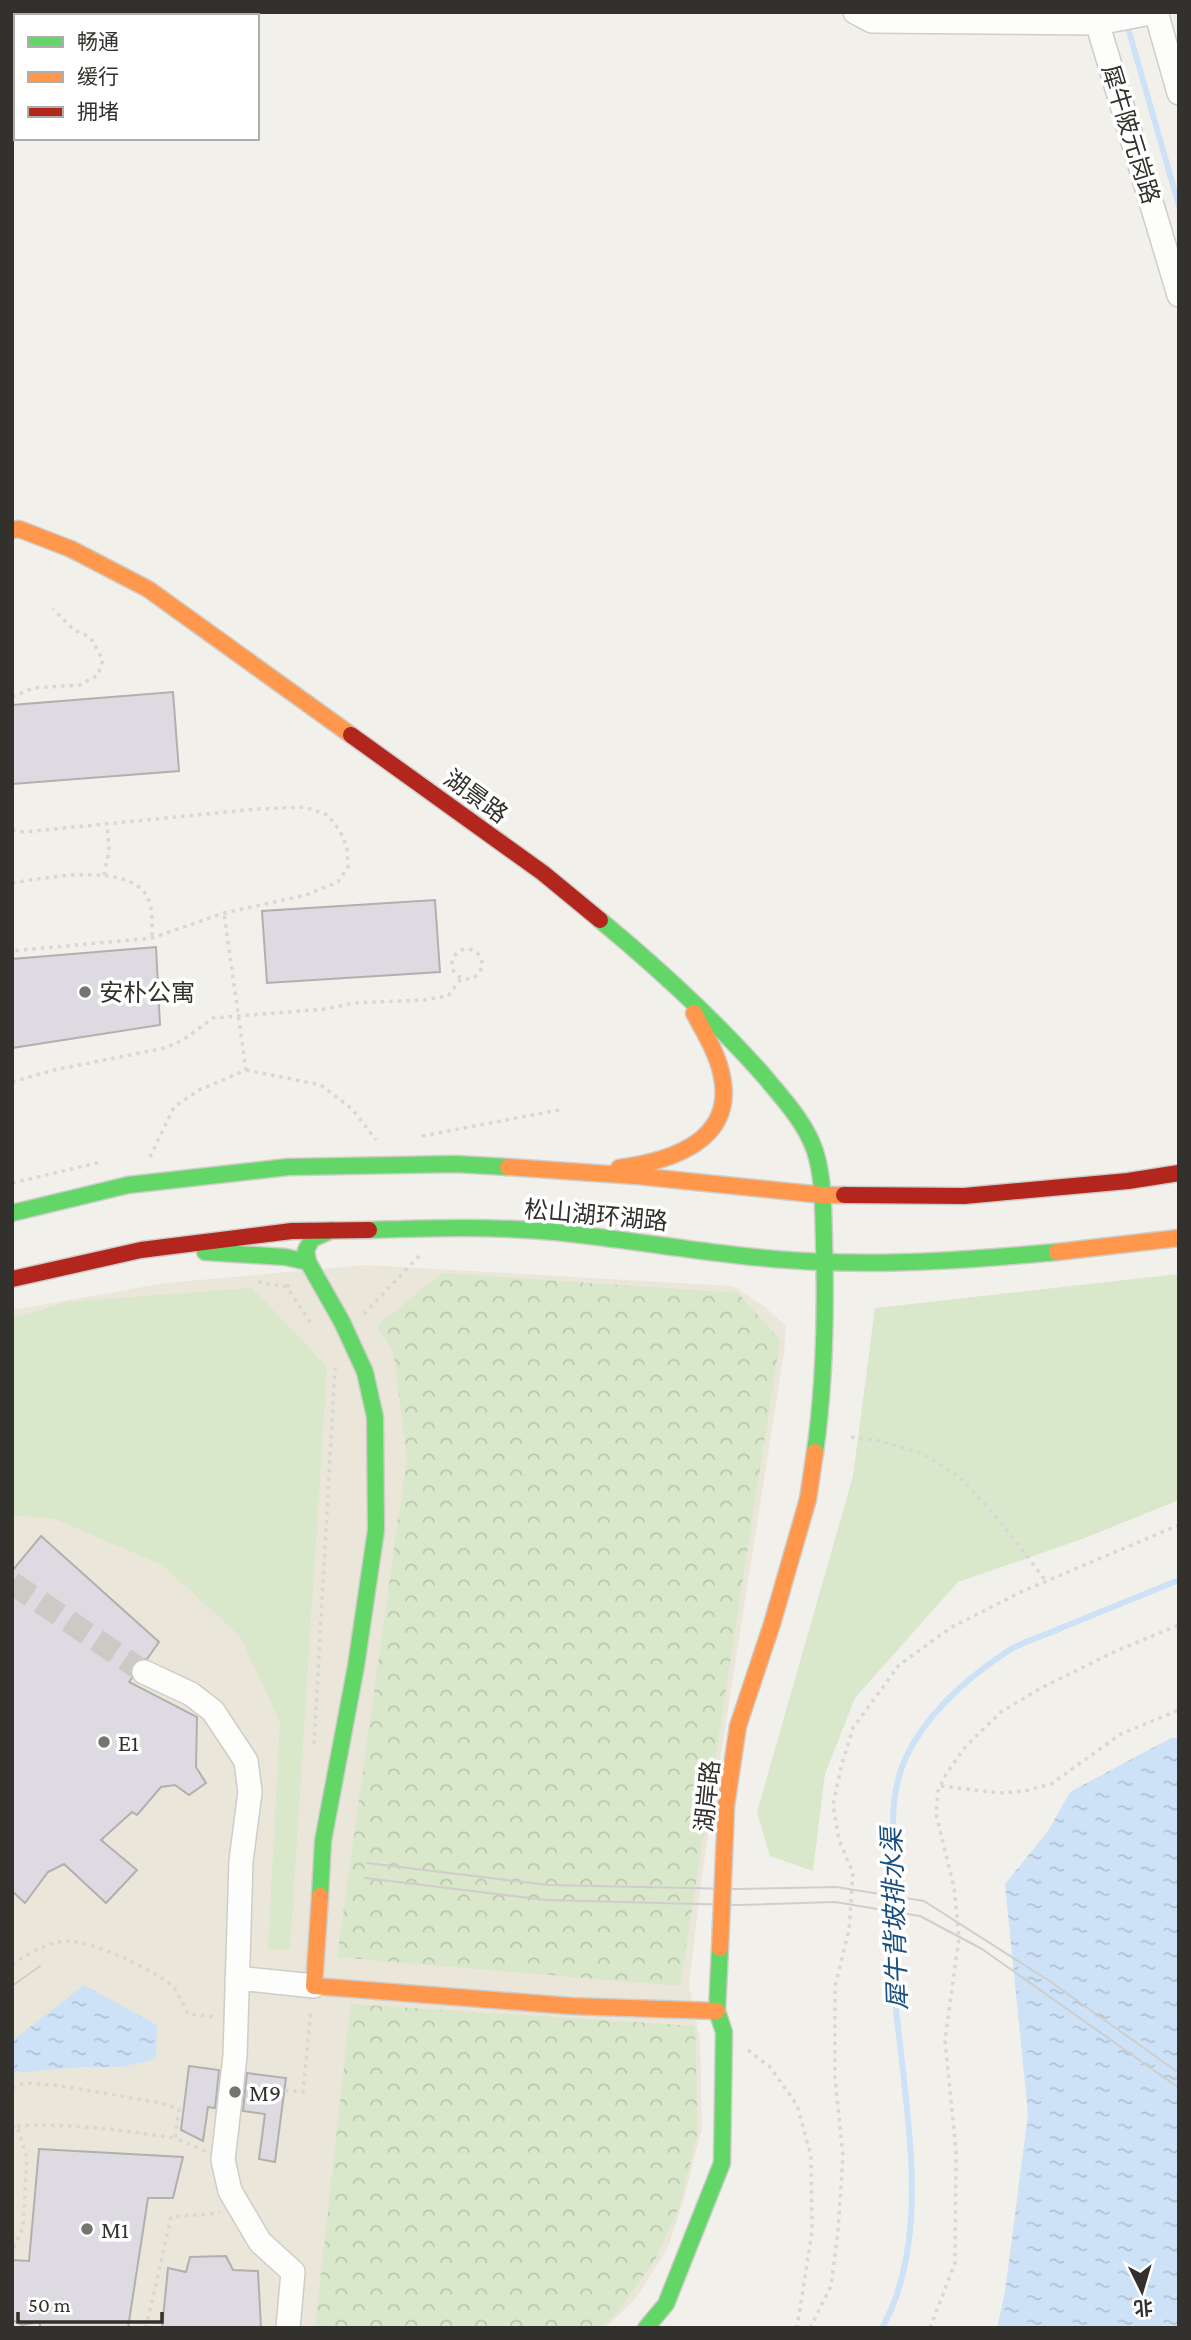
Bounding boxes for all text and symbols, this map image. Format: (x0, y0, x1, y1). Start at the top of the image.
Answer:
legend (14, 14, 259, 140)
text: 畅通 (77, 30, 119, 54)
street label: 犀牛陂元岗路 (1097, 61, 1165, 207)
text: 缓行 (77, 65, 119, 89)
text: 拥堵 (77, 100, 119, 124)
street label: 湖景路 (439, 764, 513, 828)
place label: 安朴公寓 (99, 979, 195, 1006)
marker: 安朴公寓 (77, 984, 93, 1000)
street label: 松山湖环湖路 (523, 1195, 669, 1235)
place label: E1 (118, 1729, 139, 1756)
marker: E1 (96, 1734, 112, 1750)
street label: 湖岸路 (690, 1759, 724, 1833)
water label: 犀牛背坡排水渠 (877, 1824, 913, 2010)
place label: M9 (249, 2079, 281, 2106)
marker: M9 (227, 2084, 243, 2100)
place label: M1 (101, 2216, 129, 2243)
marker: M1 (79, 2221, 95, 2237)
north arrow (1107, 2256, 1177, 2326)
scale bar (18, 2280, 161, 2324)
text: 50 m (28, 2293, 71, 2317)
text: 北 (1133, 2296, 1154, 2319)

